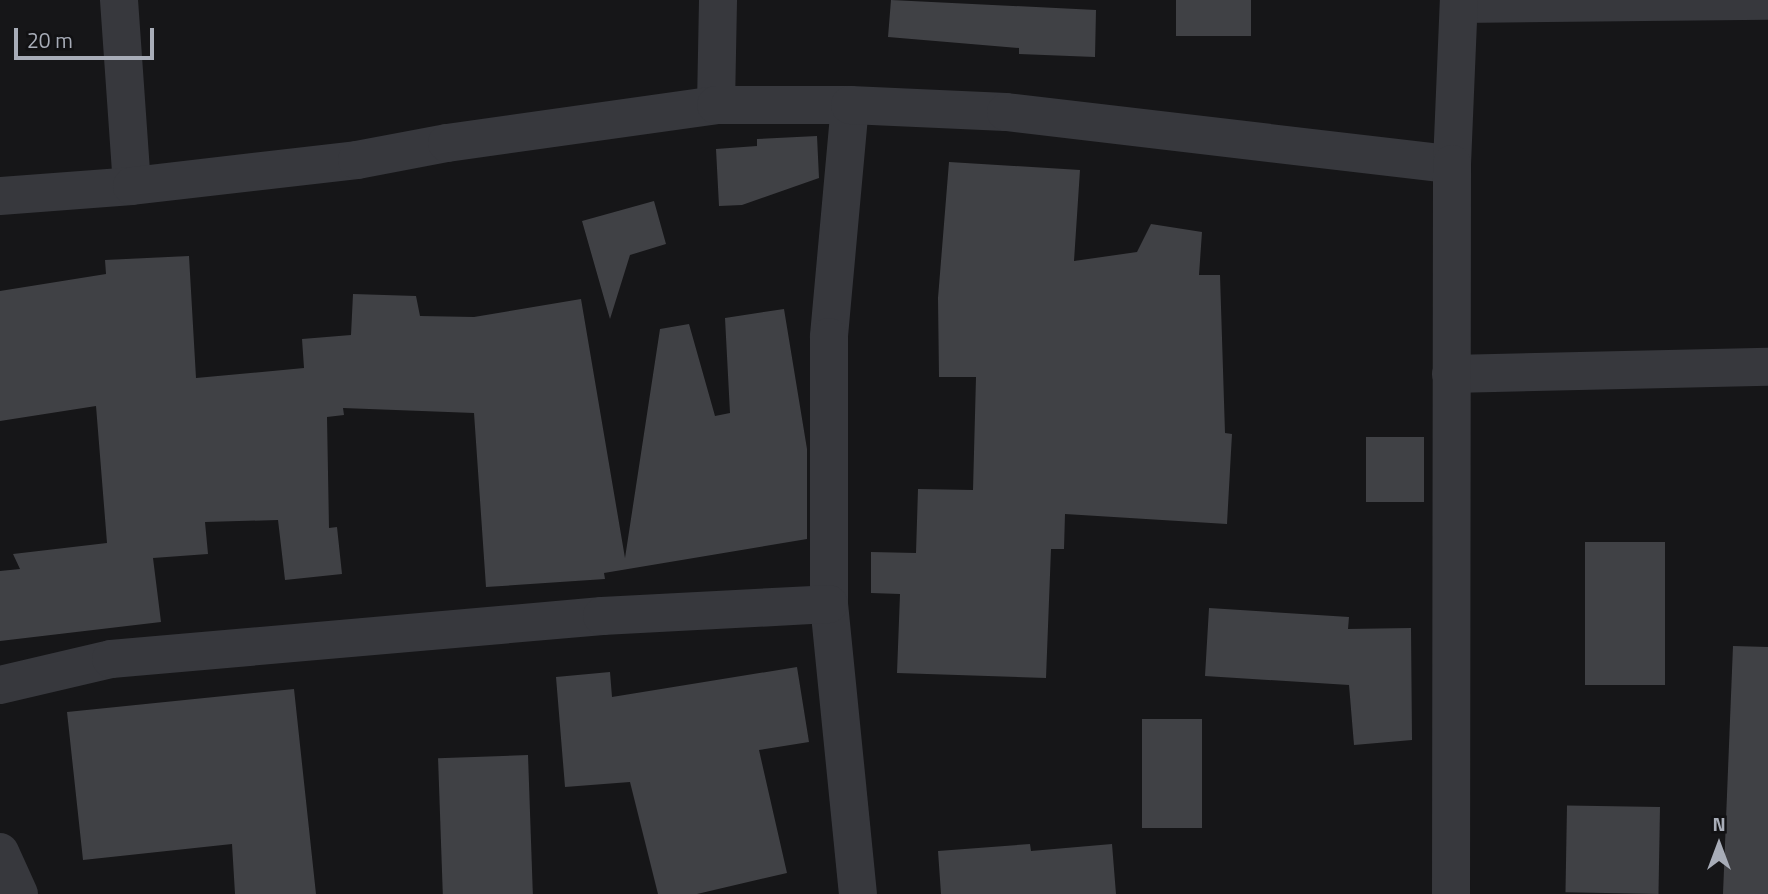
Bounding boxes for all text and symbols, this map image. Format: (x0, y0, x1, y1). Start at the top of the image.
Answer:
scale bar (18, 14, 158, 58)
text: 20 m (27, 24, 73, 56)
text: N (1712, 809, 1726, 838)
north arrow (1684, 810, 1754, 880)

